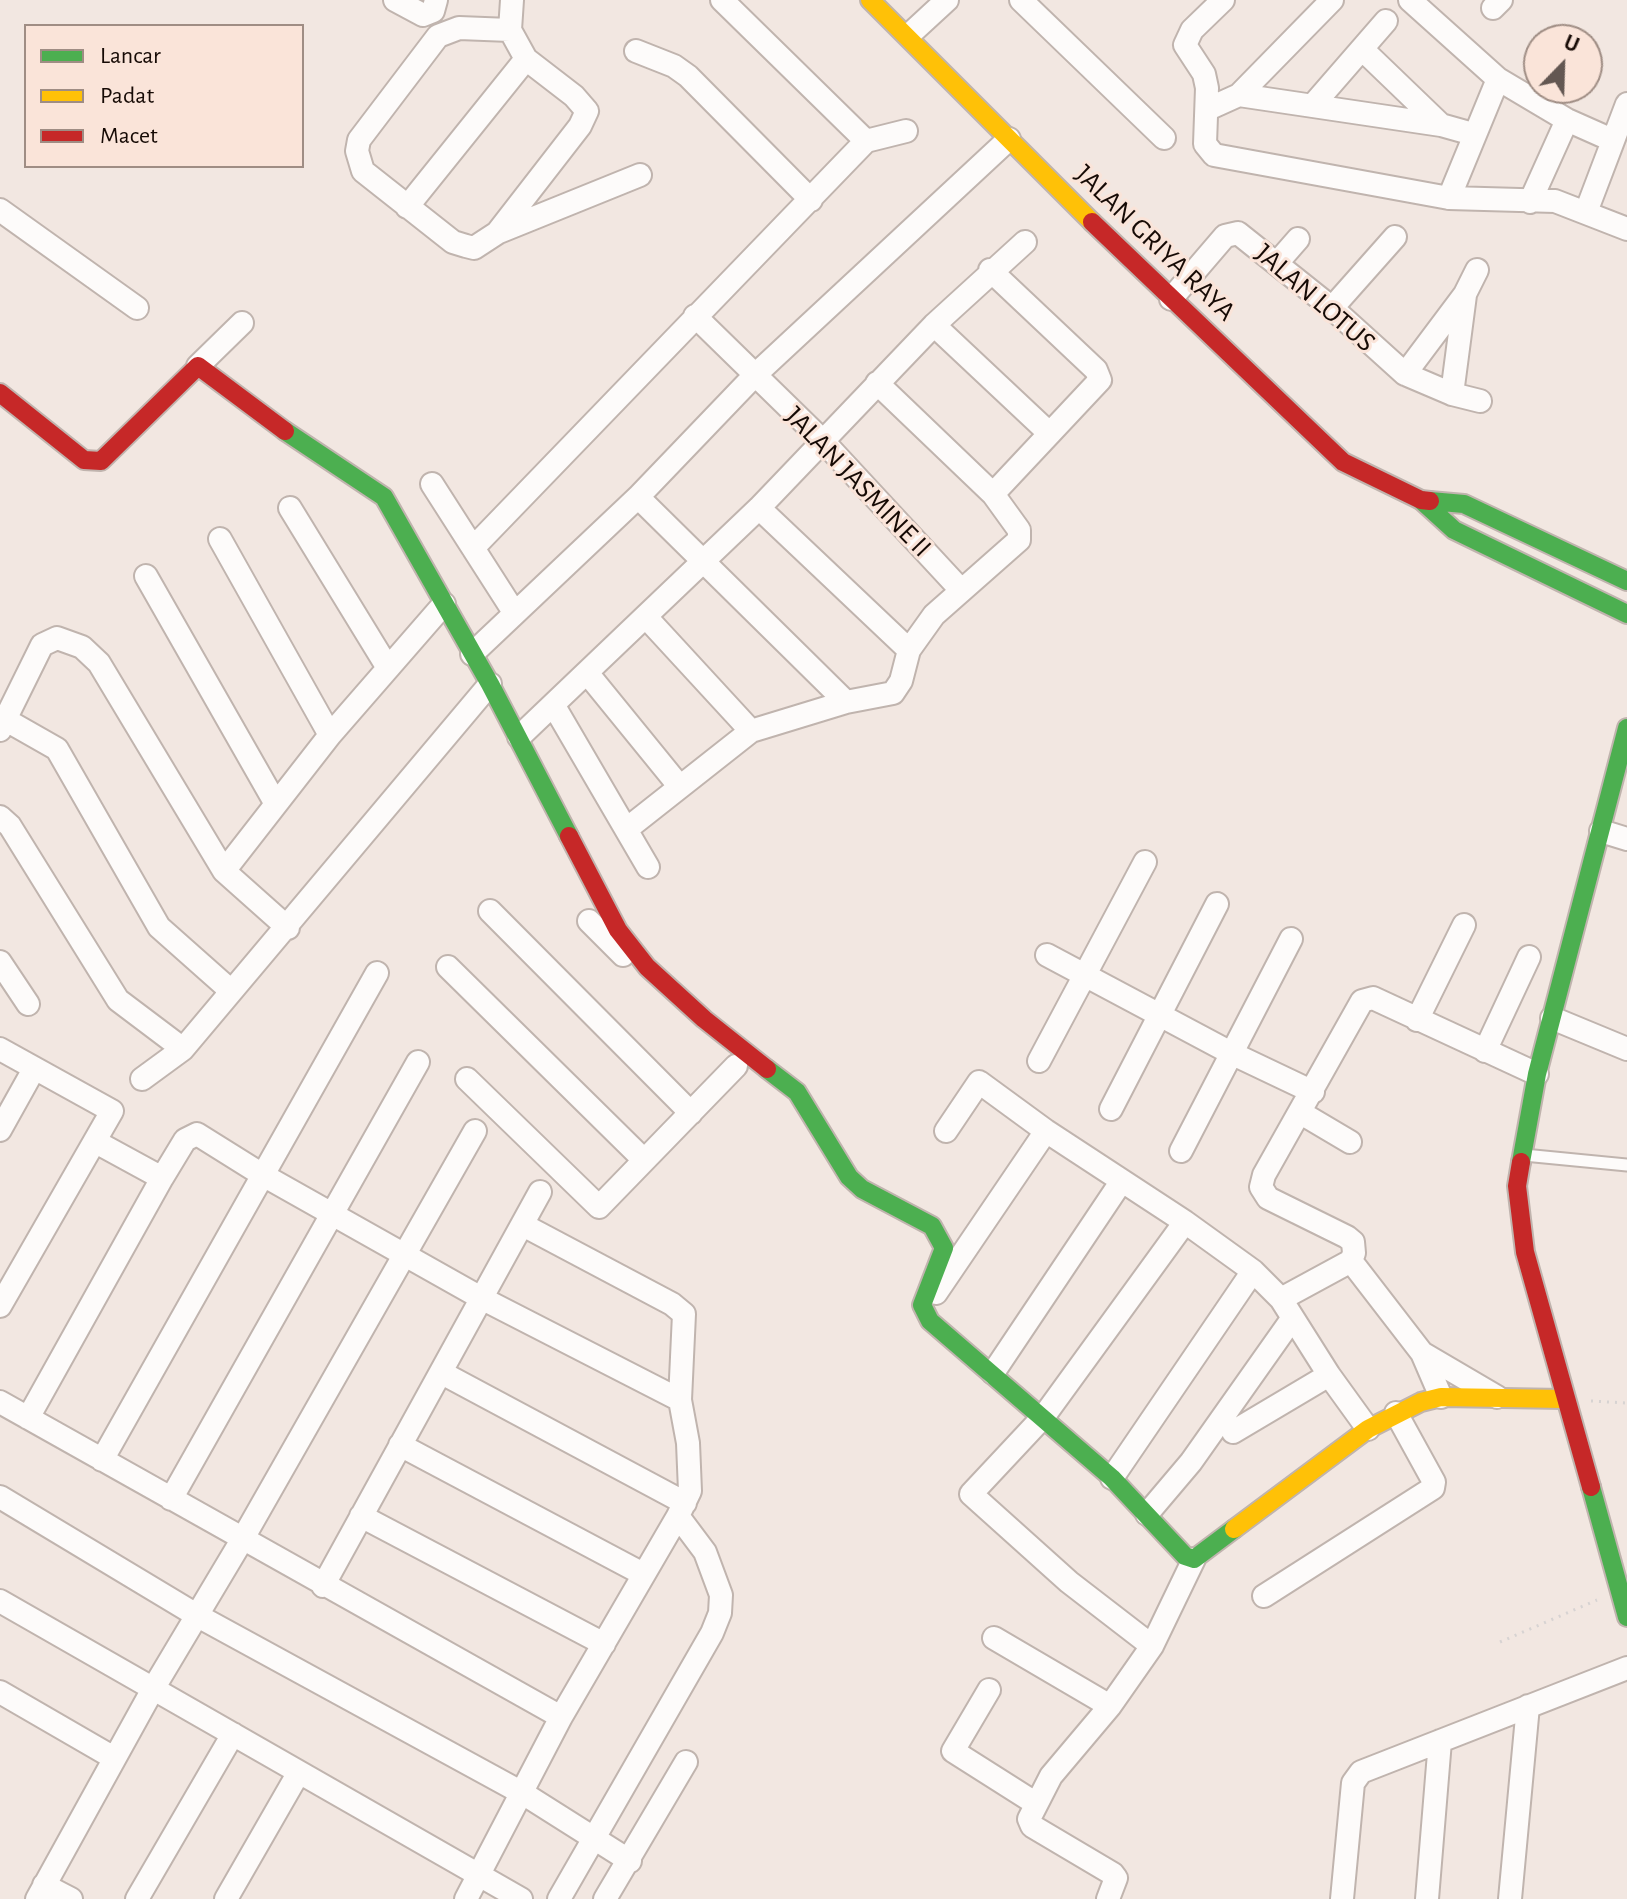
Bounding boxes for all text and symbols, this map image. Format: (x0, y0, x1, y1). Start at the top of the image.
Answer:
legend (24, 24, 304, 168)
north arrow (1523, 24, 1603, 104)
text: U (1561, 31, 1582, 57)
text: Lancar (100, 44, 161, 68)
text: Padat (100, 84, 154, 108)
text: Macet (100, 124, 158, 148)
street label: JALAN GRIYA RAYA (1068, 158, 1242, 328)
street label: JALAN LOTUS (1248, 237, 1382, 359)
street label: JALAN JASMINE II (778, 400, 938, 564)

